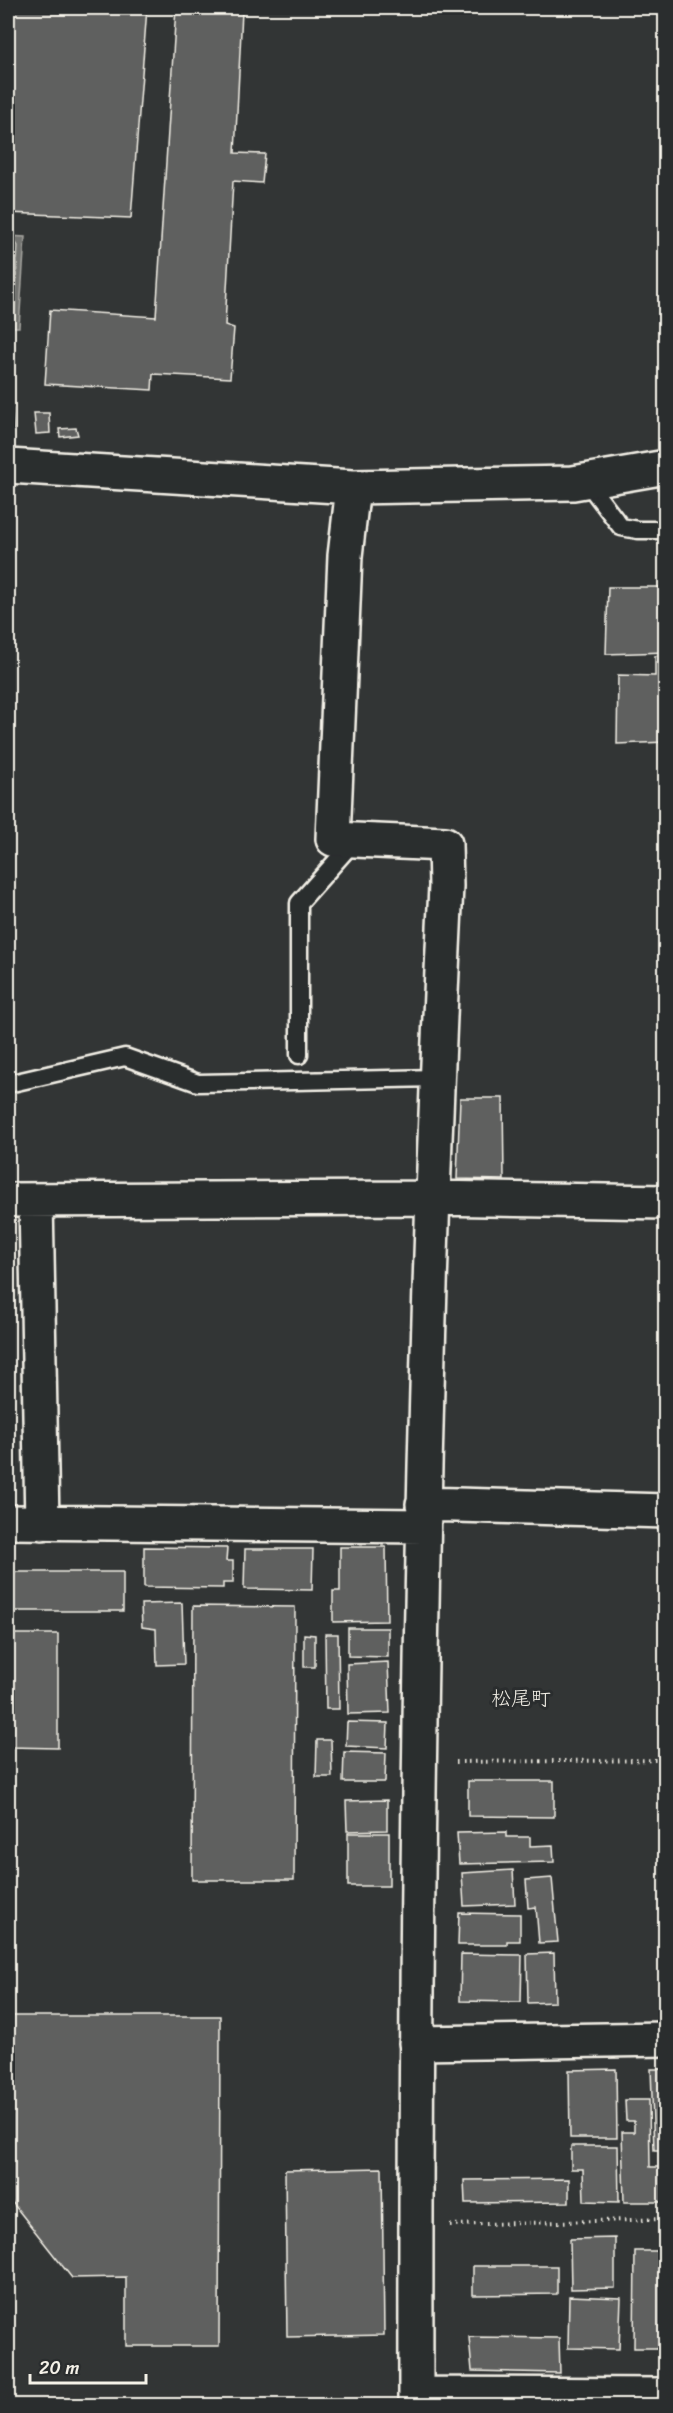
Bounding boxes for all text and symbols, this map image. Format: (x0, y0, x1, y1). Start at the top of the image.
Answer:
district label: 松尾町 (491, 1681, 551, 1716)
scale bar (30, 2347, 146, 2385)
text: 20 m (39, 2352, 79, 2384)

